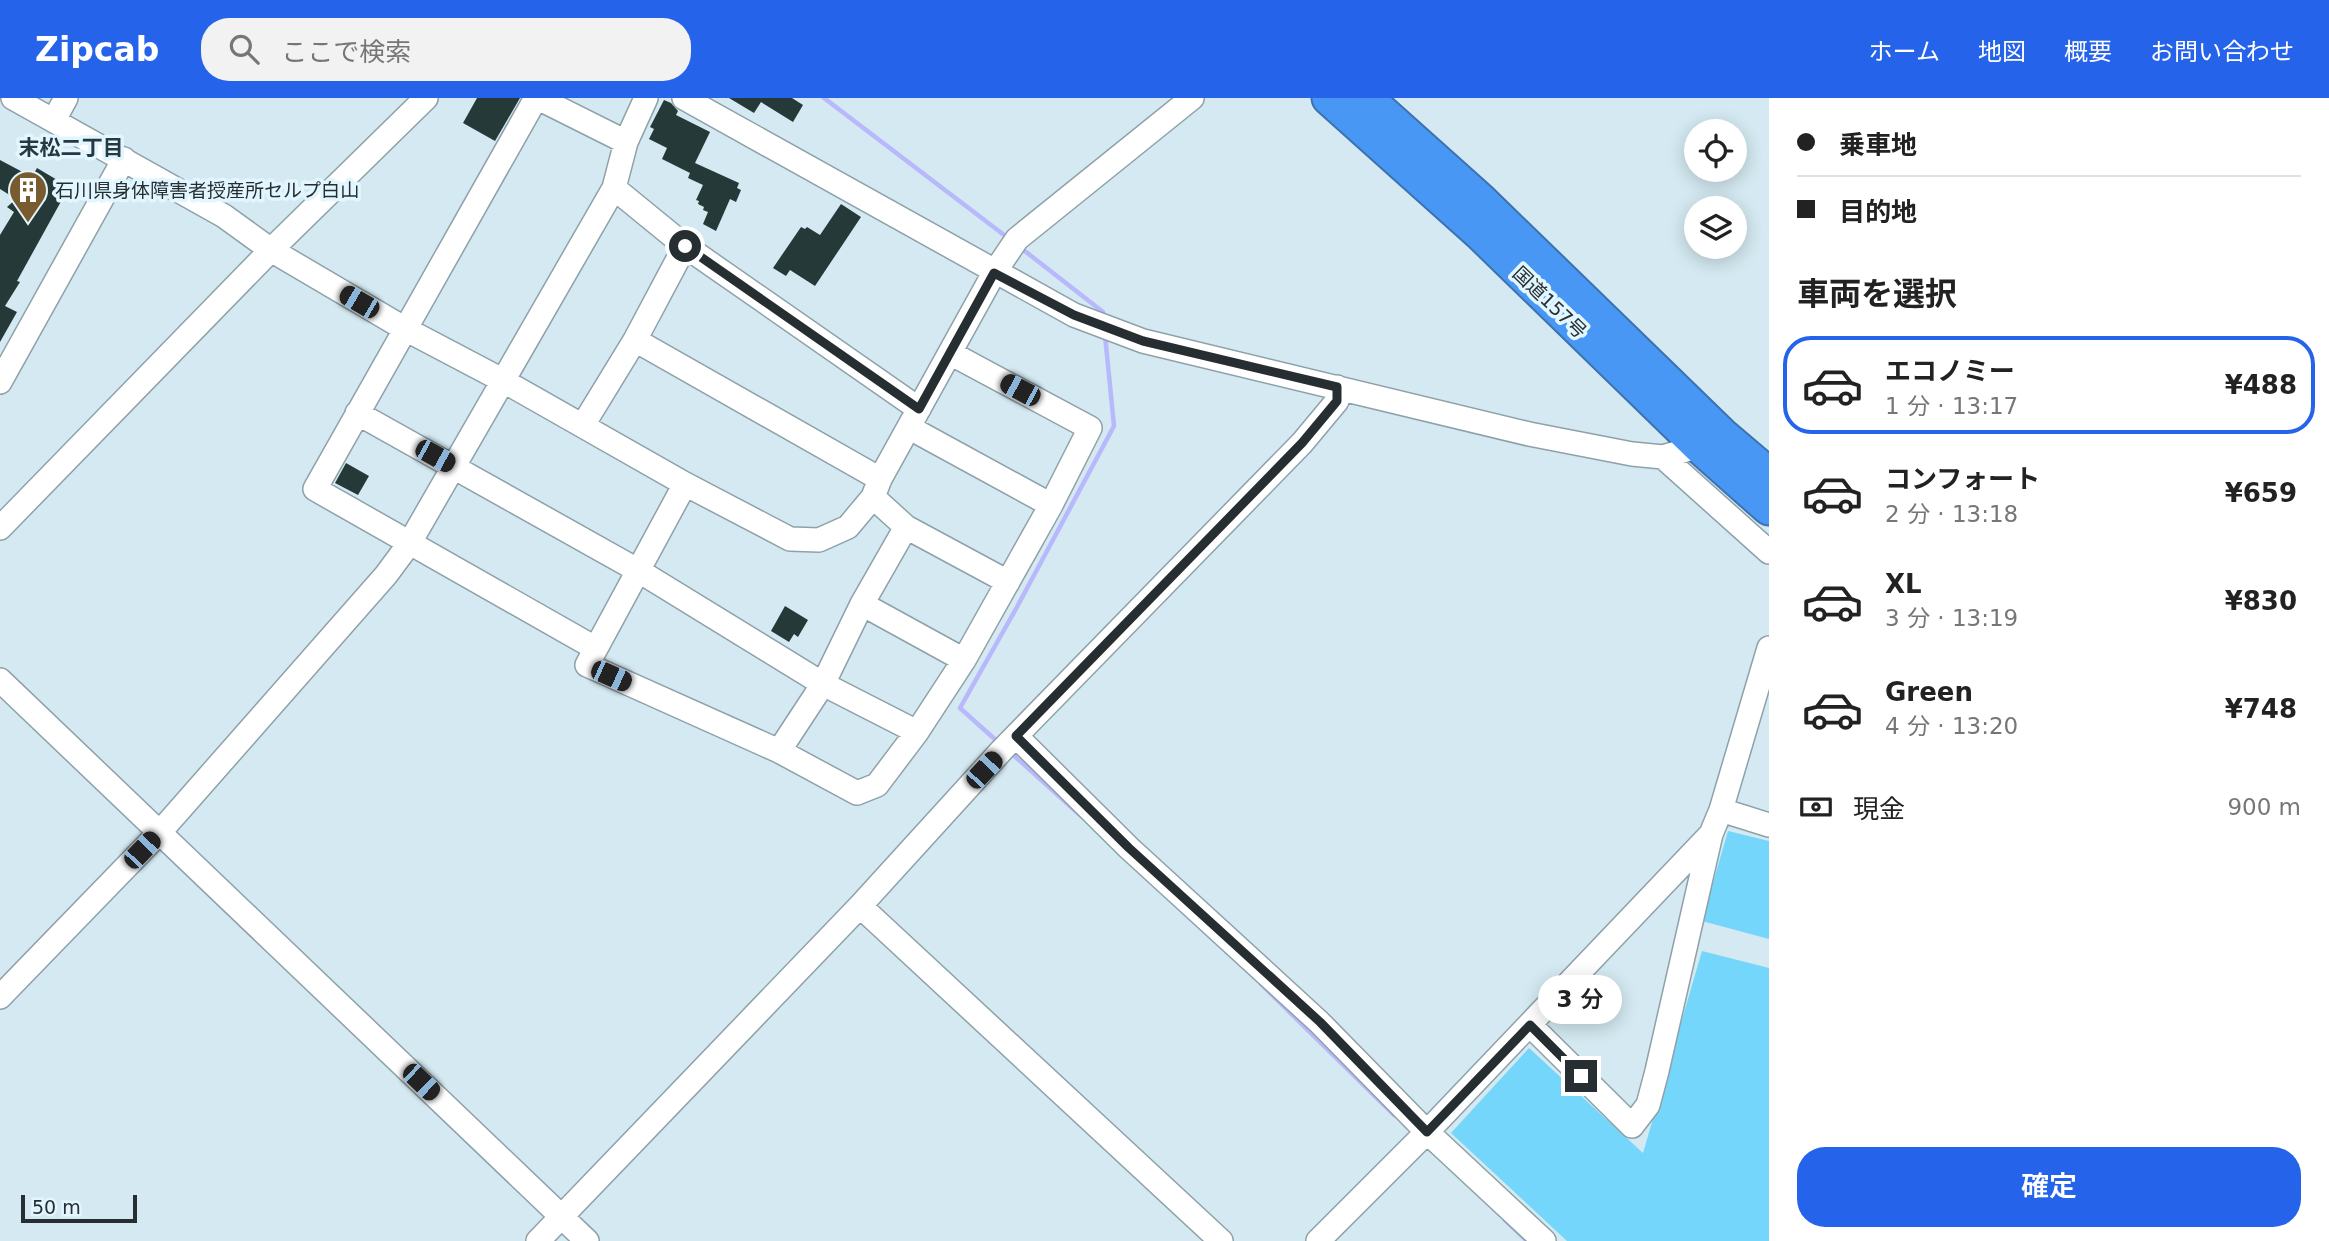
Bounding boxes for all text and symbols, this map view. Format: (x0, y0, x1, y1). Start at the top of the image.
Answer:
search box (201, 18, 691, 81)
text: Zipcab (35, 30, 159, 69)
icon: search (225, 30, 263, 68)
text: ここで検索 (281, 37, 411, 67)
text: ホーム (1869, 38, 1940, 66)
text: 地図 (1978, 38, 2026, 66)
text: 概要 (2064, 38, 2112, 66)
text: お問い合わせ (2150, 38, 2294, 66)
map controls (1684, 119, 1747, 259)
button: locate (1684, 119, 1747, 182)
text: 乗車地 (1839, 130, 1917, 160)
district label: 末松二丁目 (19, 136, 124, 160)
building icon: 石川県身体障害者授産所セルプ白山 (7, 169, 49, 224)
place label: 石川県身体障害者授産所セルプ白山 (55, 179, 359, 201)
button: layers (1684, 196, 1747, 259)
text: 目的地 (1839, 197, 1917, 227)
route start (669, 230, 701, 262)
street label: 国道157号 (1509, 262, 1591, 342)
text: 車両を選択 (1797, 275, 1957, 313)
car (336, 282, 383, 322)
icon: car (1801, 354, 1864, 417)
text: エコノミー (1885, 356, 2015, 386)
text: ¥488 (2225, 370, 2297, 400)
car (997, 371, 1044, 409)
text: 1 分 · 13:17 (1885, 393, 2018, 419)
car (412, 437, 459, 475)
icon: car (1801, 462, 1864, 525)
text: コンフォート (1885, 464, 2040, 494)
text: ¥659 (2225, 478, 2297, 508)
text: 2 分 · 13:18 (1885, 501, 2018, 527)
text: XL (1885, 569, 1922, 599)
icon: car (1801, 570, 1864, 633)
text: ¥830 (2225, 586, 2297, 616)
text: 3 分 · 13:19 (1885, 605, 2018, 631)
car (588, 658, 635, 694)
text: Green (1885, 677, 1973, 707)
icon: car (1801, 678, 1864, 741)
text: ¥748 (2225, 694, 2297, 724)
text: 4 分 · 13:20 (1885, 713, 2018, 739)
car (962, 747, 1007, 793)
icon: cash (1797, 788, 1835, 826)
text: 現金 (1853, 794, 1905, 824)
text: 900 m (2227, 794, 2301, 820)
car (120, 828, 165, 872)
callout: 3 分 (1539, 974, 1623, 1024)
text: 3 分 (1556, 986, 1604, 1012)
car (399, 1060, 444, 1104)
route end (1565, 1060, 1597, 1092)
button: 確定 (1797, 1147, 2301, 1227)
scale bar (21, 1192, 136, 1224)
text: 50 m (32, 1196, 81, 1218)

